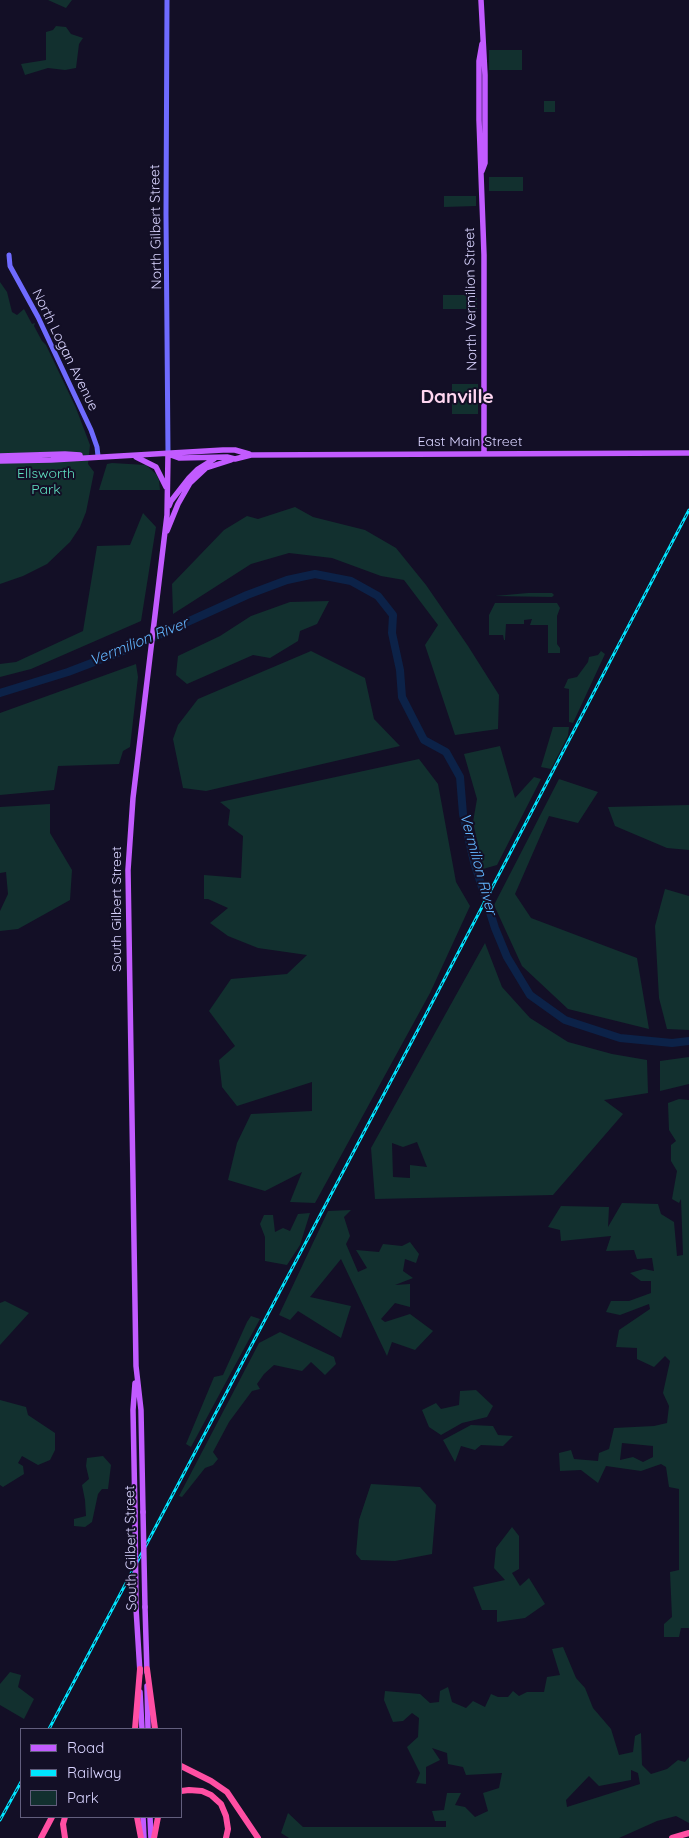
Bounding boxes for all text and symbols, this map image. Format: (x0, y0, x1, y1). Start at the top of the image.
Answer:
street label: North Gilbert Street (147, 164, 165, 290)
street label: North Vermilion Street (461, 227, 481, 371)
street label: North Logan Avenue (28, 286, 102, 414)
district label: Danville (420, 386, 494, 408)
street label: East Main Street (418, 434, 522, 450)
park label: Ellsworth Park (17, 466, 75, 498)
water label: Vermilion River (87, 614, 191, 670)
water label: Vermilion River (456, 811, 500, 917)
street label: South Gilbert Street (109, 846, 125, 972)
street label: South Gilbert Street (122, 1485, 140, 1611)
legend (20, 1728, 182, 1818)
text: Road (67, 1738, 104, 1757)
text: Railway (67, 1763, 122, 1782)
text: Park (67, 1788, 99, 1807)

